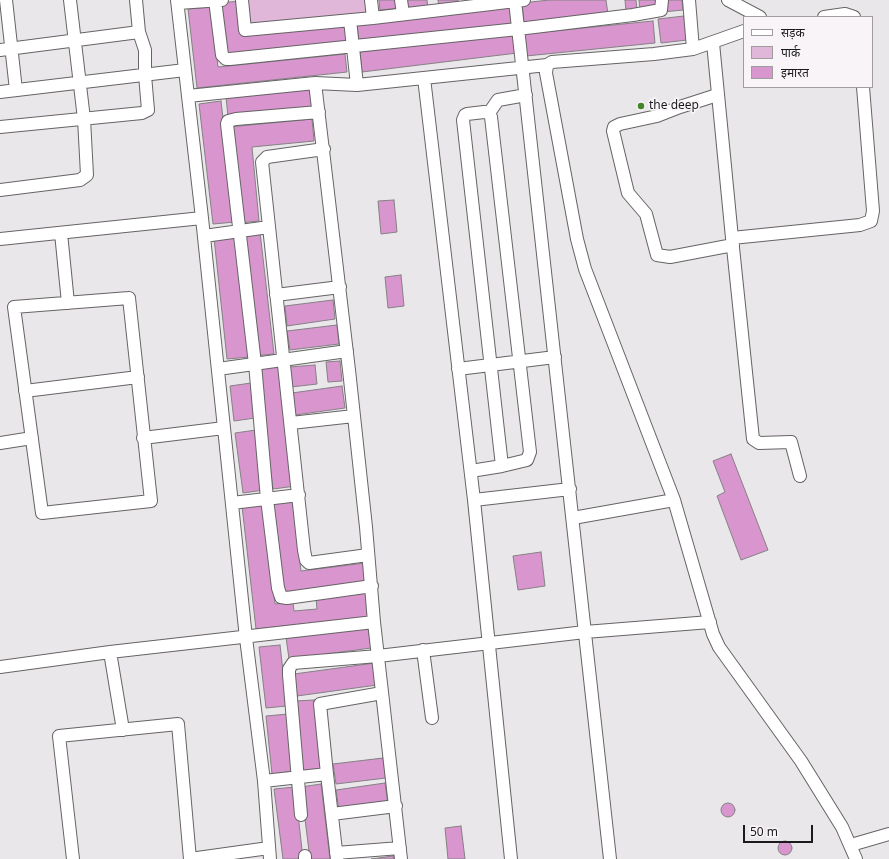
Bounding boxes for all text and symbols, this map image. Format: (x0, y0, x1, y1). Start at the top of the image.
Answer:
legend (743, 16, 873, 88)
text: सड़क (781, 24, 805, 41)
text: पार्क (781, 44, 800, 61)
text: इमारत (781, 64, 809, 81)
place label: the deep (649, 99, 699, 113)
marker: the deep (636, 101, 646, 111)
scale bar (745, 817, 815, 843)
text: 50 m (750, 823, 778, 840)

